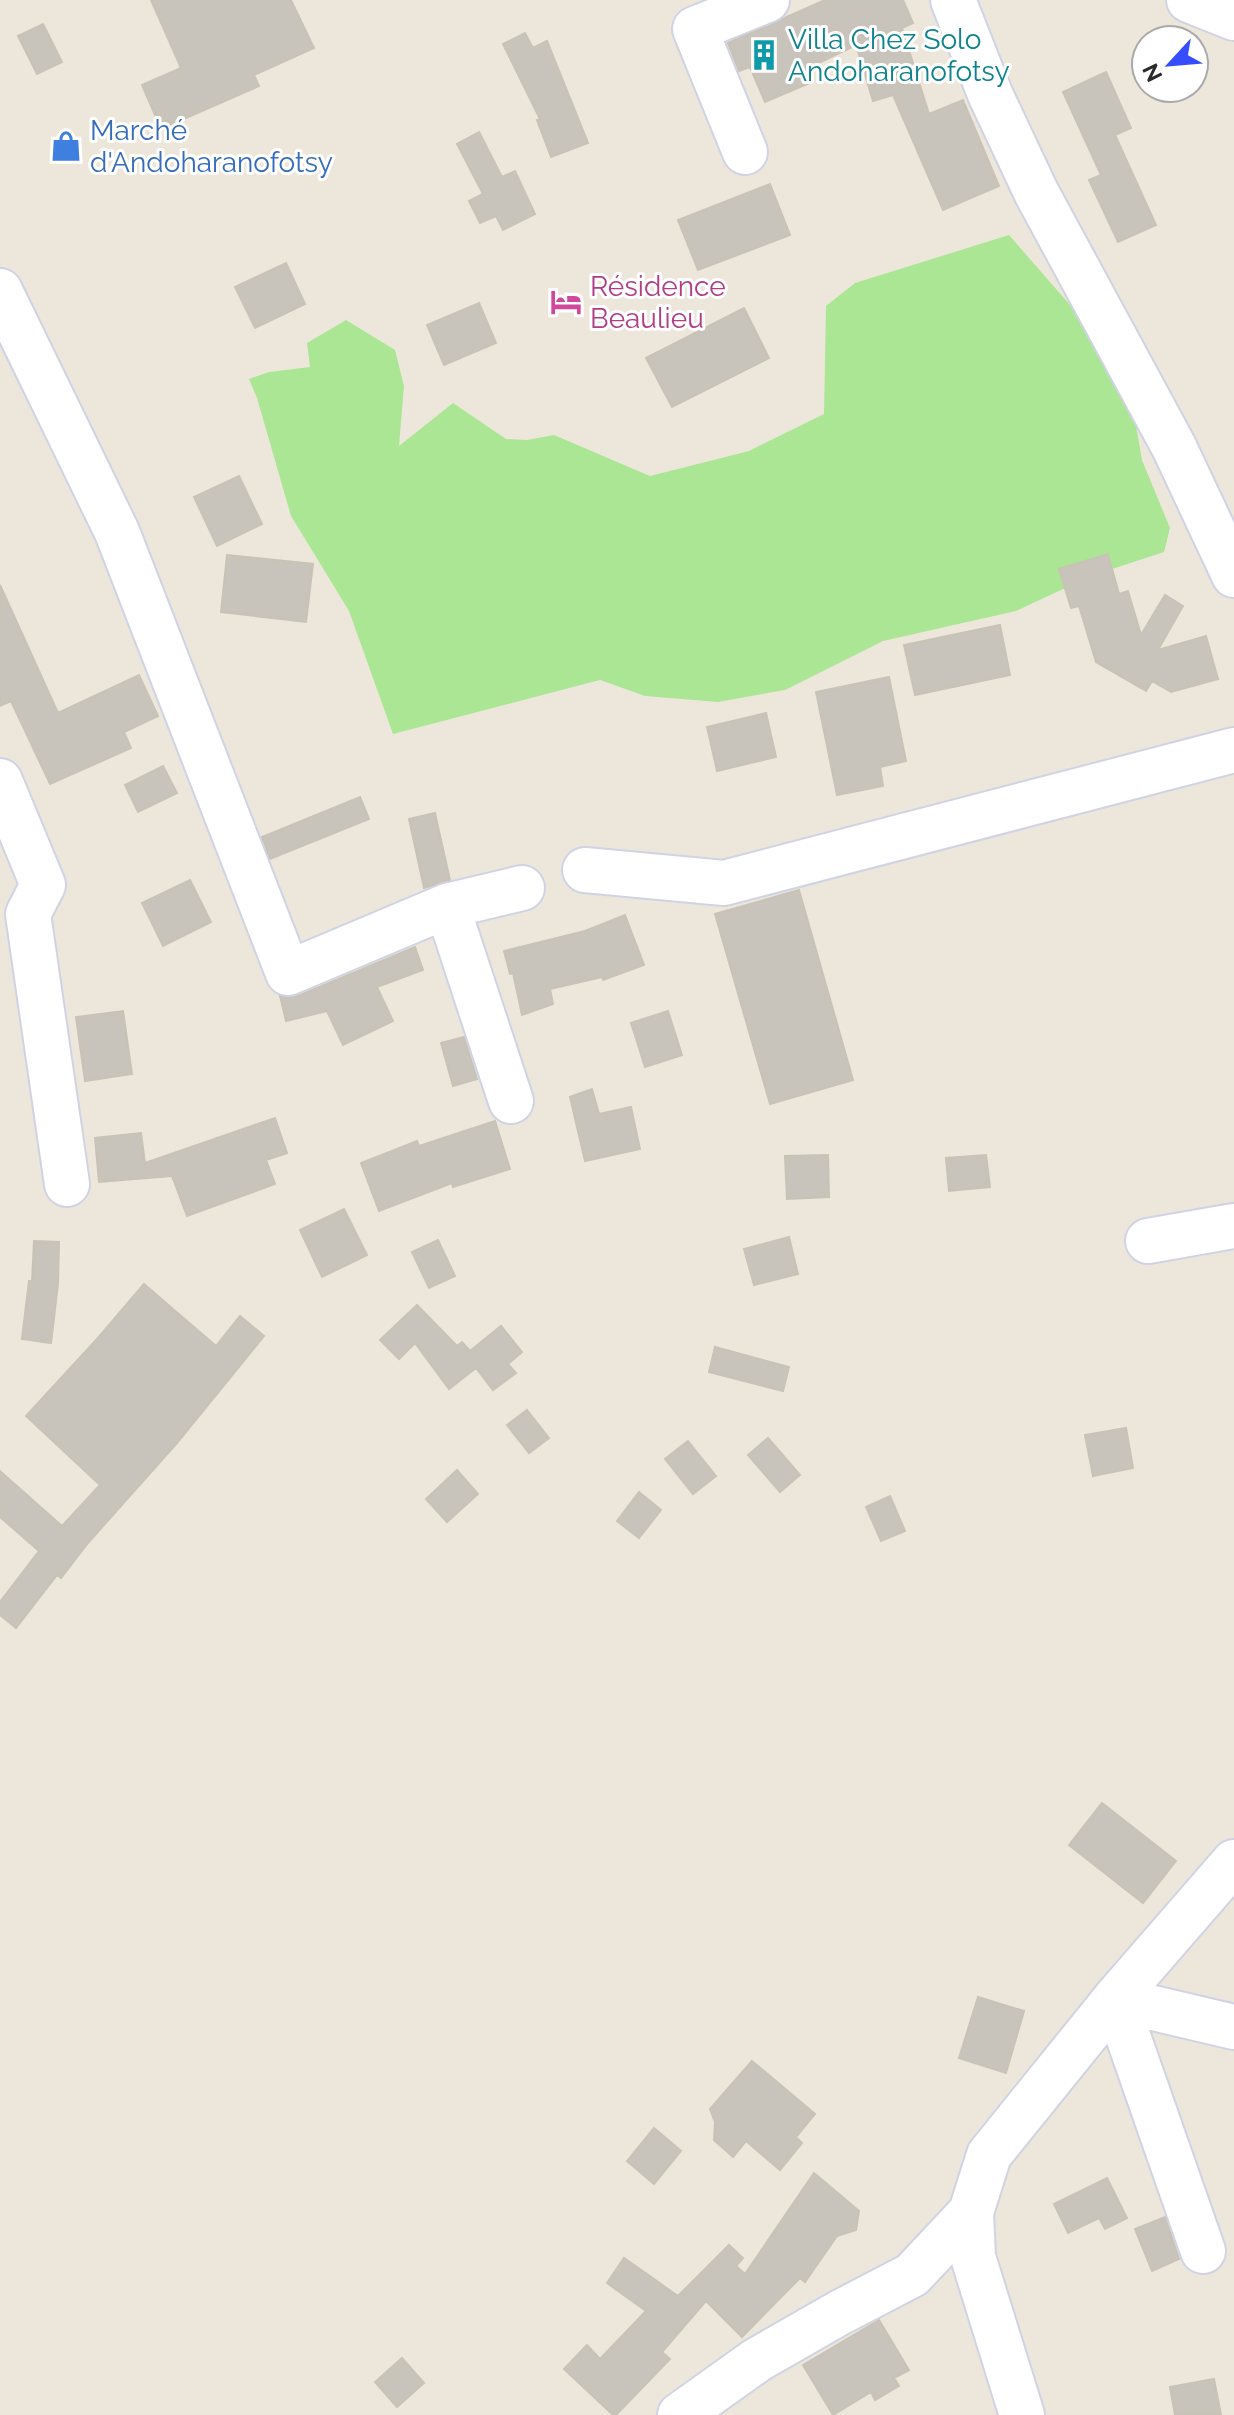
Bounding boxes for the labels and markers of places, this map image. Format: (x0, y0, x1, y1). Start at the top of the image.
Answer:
place label: Villa Chez Solo Andoharanofotsy (788, 23, 1010, 88)
building icon: Villa Chez Solo Andoharanofotsy (747, 38, 781, 72)
place label: Marché d'Andoharanofotsy (90, 114, 333, 179)
shop icon: Marché d'Andoharanofotsy (49, 129, 83, 163)
place label: Résidence Beaulieu (590, 270, 726, 335)
hotel icon: Résidence Beaulieu (549, 285, 583, 319)

